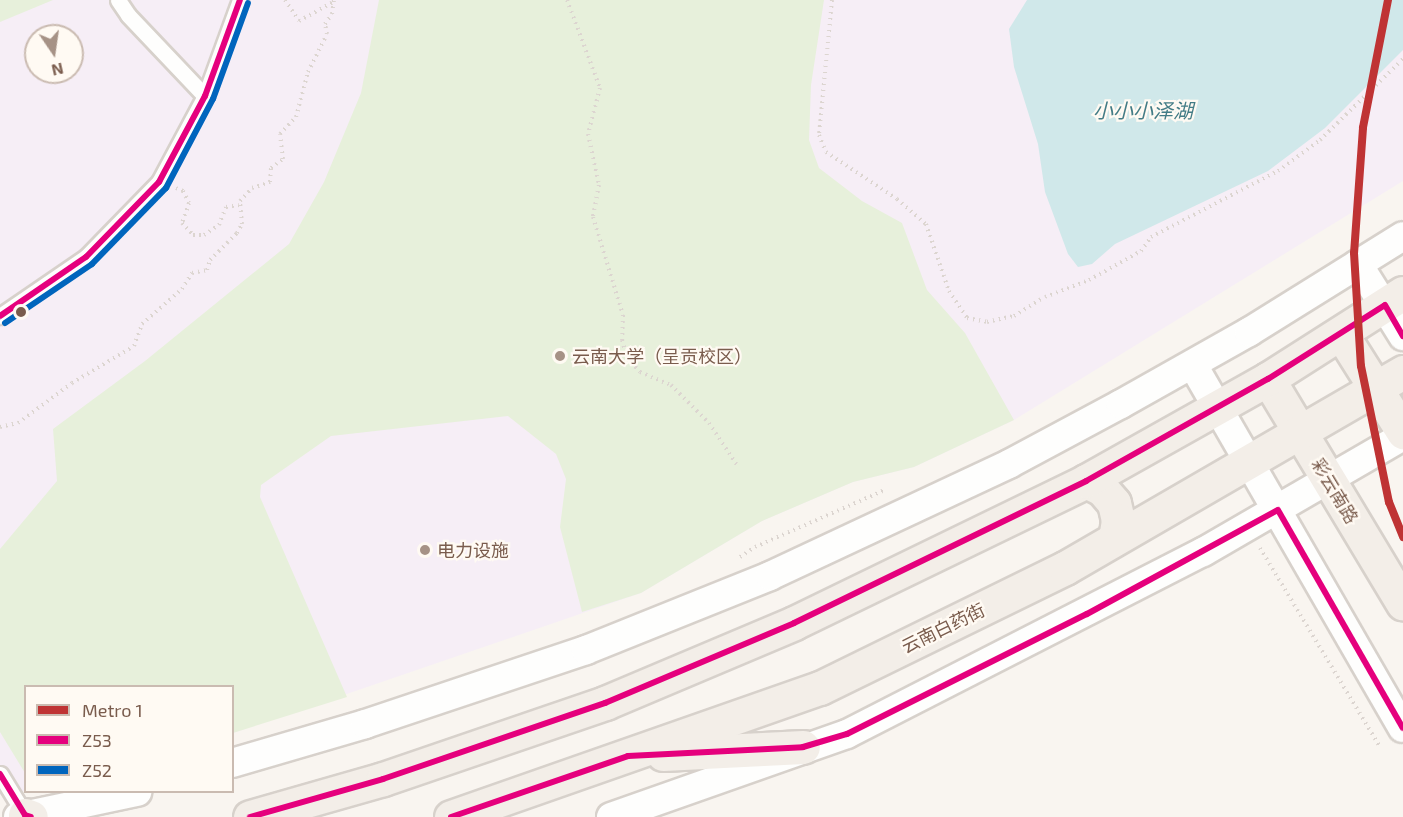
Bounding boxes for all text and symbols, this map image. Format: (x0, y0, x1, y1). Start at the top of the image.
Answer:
north arrow (24, 24, 84, 84)
text: N (50, 60, 65, 81)
water label: 小小小泽湖 (1093, 98, 1193, 122)
unlabelled marker (15, 306, 27, 318)
place label: 云南大学（呈贡校区） (572, 345, 752, 367)
marker: 云南大学（呈贡校区） (553, 349, 567, 363)
street label: 彩云南路 (1307, 455, 1363, 527)
place label: 电力设施 (437, 539, 509, 561)
marker: 电力设施 (418, 543, 432, 557)
street label: 云南白药街 (898, 599, 988, 657)
legend (24, 685, 234, 793)
text: Metro 1 (82, 699, 143, 721)
text: Z53 (82, 729, 112, 751)
text: Z52 (82, 759, 112, 781)

